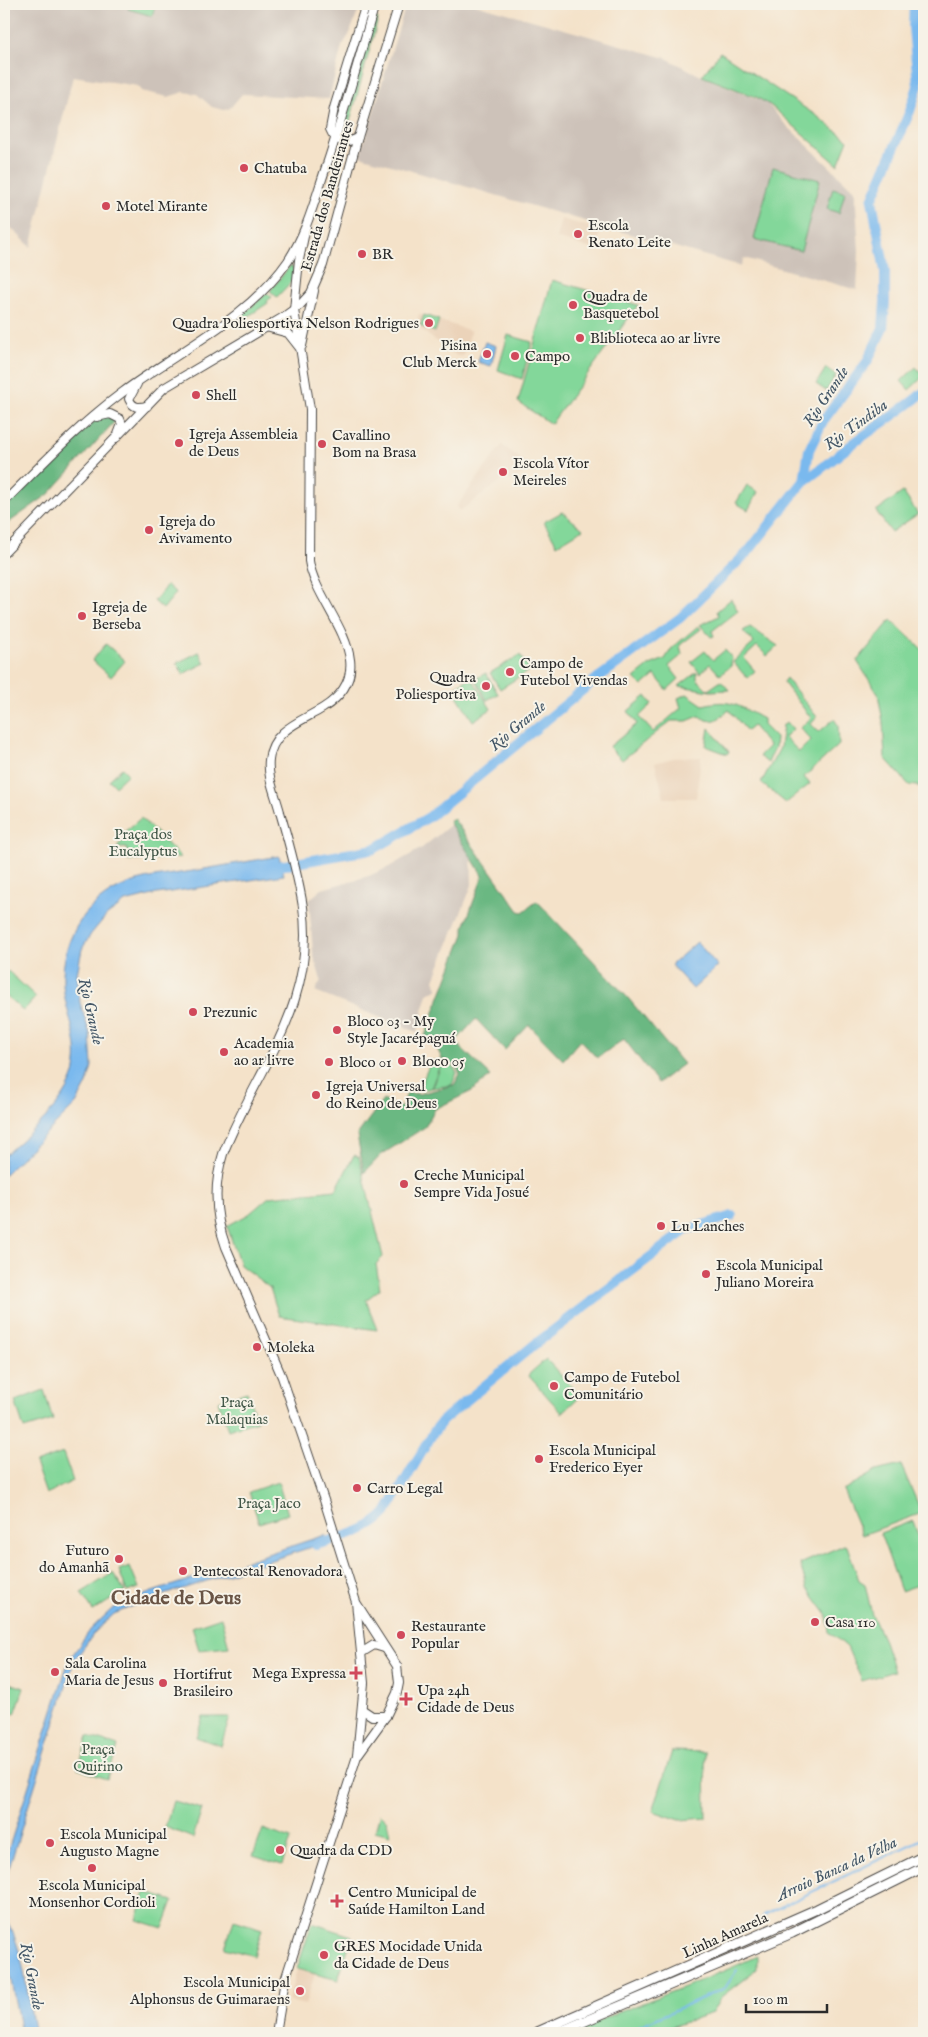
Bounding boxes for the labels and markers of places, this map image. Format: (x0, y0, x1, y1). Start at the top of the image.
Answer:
place label: Chatuba (254, 159, 307, 178)
marker: Chatuba (238, 162, 250, 174)
place label: Motel Mirante (116, 197, 208, 216)
marker: Motel Mirante (100, 200, 112, 212)
place label: Escola Renato Leite (588, 216, 671, 252)
marker: Escola Renato Leite (572, 228, 584, 240)
place label: BR (372, 245, 394, 264)
marker: BR (356, 248, 368, 260)
place label: Quadra de Basquetebol (583, 287, 660, 323)
marker: Quadra de Basquetebol (567, 299, 579, 311)
place label: Quadra Poliesportiva Nelson Rodrigues (172, 314, 419, 333)
marker: Quadra Poliesportiva Nelson Rodrigues (423, 317, 435, 329)
place label: Bliblioteca ao ar livre (590, 329, 721, 348)
marker: Bliblioteca ao ar livre (574, 332, 586, 344)
place label: Pisina Club Merck (402, 336, 478, 372)
place label: Campo (525, 347, 570, 366)
marker: Pisina Club Merck (481, 348, 493, 360)
marker: Campo (509, 350, 521, 362)
place label: Shell (206, 386, 238, 405)
marker: Shell (190, 389, 202, 401)
place label: Igreja Assembleia de Deus (189, 425, 298, 461)
place label: Cavallino Bom na Brasa (332, 426, 417, 462)
marker: Igreja Assembleia de Deus (173, 437, 185, 449)
marker: Cavallino Bom na Brasa (316, 438, 328, 450)
place label: Escola Vítor Meireles (513, 454, 590, 490)
marker: Escola Vítor Meireles (497, 466, 509, 478)
place label: Igreja do Avivamento (158, 512, 232, 548)
marker: Igreja do Avivamento (143, 524, 155, 536)
place label: Igreja de Berseba (92, 598, 147, 634)
marker: Igreja de Berseba (76, 610, 88, 622)
place label: Campo de Futebol Vivendas (520, 654, 628, 690)
marker: Campo de Futebol Vivendas (504, 666, 516, 678)
place label: Quadra Poliesportiva (396, 668, 477, 704)
marker: Quadra Poliesportiva (480, 680, 492, 692)
place label: Prezunic (203, 1003, 257, 1022)
marker: Prezunic (187, 1006, 199, 1018)
place label: Bloco 03 - My Style Jacarépaguá (347, 1012, 456, 1048)
marker: Bloco 03 - My Style Jacarépaguá (331, 1024, 343, 1036)
place label: Academia ao ar livre (233, 1034, 295, 1070)
marker: Academia ao ar livre (218, 1046, 230, 1058)
place label: Bloco 05 (412, 1052, 465, 1071)
place label: Bloco 01 (339, 1053, 392, 1072)
marker: Bloco 05 (396, 1055, 408, 1067)
marker: Bloco 01 (323, 1056, 335, 1068)
place label: Igreja Universal do Reino de Deus (326, 1077, 437, 1113)
marker: Igreja Universal do Reino de Deus (310, 1089, 322, 1101)
place label: Creche Municipal Sempre Vida Josué (414, 1166, 529, 1202)
marker: Creche Municipal Sempre Vida Josué (398, 1178, 410, 1190)
place label: Lu Lanches (671, 1217, 744, 1236)
marker: Lu Lanches (655, 1220, 667, 1232)
place label: Escola Municipal Juliano Moreira (714, 1256, 824, 1292)
marker: Escola Municipal Juliano Moreira (700, 1268, 712, 1280)
place label: Moleka (267, 1338, 315, 1357)
marker: Moleka (251, 1341, 263, 1353)
place label: Campo de Futebol Comunitário (564, 1368, 681, 1404)
marker: Campo de Futebol Comunitário (548, 1380, 560, 1392)
place label: Escola Municipal Frederico Eyer (549, 1441, 657, 1477)
marker: Escola Municipal Frederico Eyer (533, 1453, 545, 1465)
place label: Carro Legal (367, 1479, 444, 1498)
marker: Carro Legal (351, 1482, 363, 1494)
place label: Futuro do Amanhã (39, 1541, 110, 1577)
marker: Futuro do Amanhã (113, 1553, 125, 1565)
place label: Pentecostal Renovadora (193, 1562, 343, 1581)
marker: Pentecostal Renovadora (177, 1565, 189, 1577)
place label: Casa 110 (825, 1613, 876, 1632)
marker: Casa 110 (809, 1616, 821, 1628)
place label: Restaurante Popular (411, 1617, 486, 1653)
marker: Restaurante Popular (395, 1629, 407, 1641)
place label: Sala Carolina Maria de Jesus (65, 1654, 154, 1690)
place label: Mega Expressa (252, 1664, 347, 1683)
place label: Hortifrut Brasileiro (173, 1665, 233, 1701)
marker: Sala Carolina Maria de Jesus (49, 1666, 61, 1678)
marker: Mega Expressa (350, 1667, 362, 1679)
marker: Hortifrut Brasileiro (157, 1677, 169, 1689)
place label: Upa 24h Cidade de Deus (417, 1681, 514, 1717)
marker: Upa 24h Cidade de Deus (399, 1692, 413, 1706)
place label: Escola Municipal Augusto Magne (59, 1825, 168, 1861)
marker: Escola Municipal Augusto Magne (44, 1837, 56, 1849)
place label: Quadra da CDD (290, 1841, 392, 1860)
marker: Quadra da CDD (274, 1844, 286, 1856)
marker: Escola Municipal Monsenhor Cordioli (86, 1862, 98, 1874)
place label: Escola Municipal Monsenhor Cordioli (28, 1876, 156, 1912)
place label: Centro Municipal de Saúde Hamilton Land (348, 1883, 486, 1919)
marker: Centro Municipal de Saúde Hamilton Land (330, 1894, 344, 1908)
place label: GRES Mocidade Unida da Cidade de Deus (334, 1937, 483, 1973)
marker: GRES Mocidade Unida da Cidade de Deus (318, 1949, 330, 1961)
place label: Escola Municipal Alphonsus de Guimaraens (129, 1973, 291, 2009)
marker: Escola Municipal Alphonsus de Guimaraens (294, 1985, 306, 1997)

